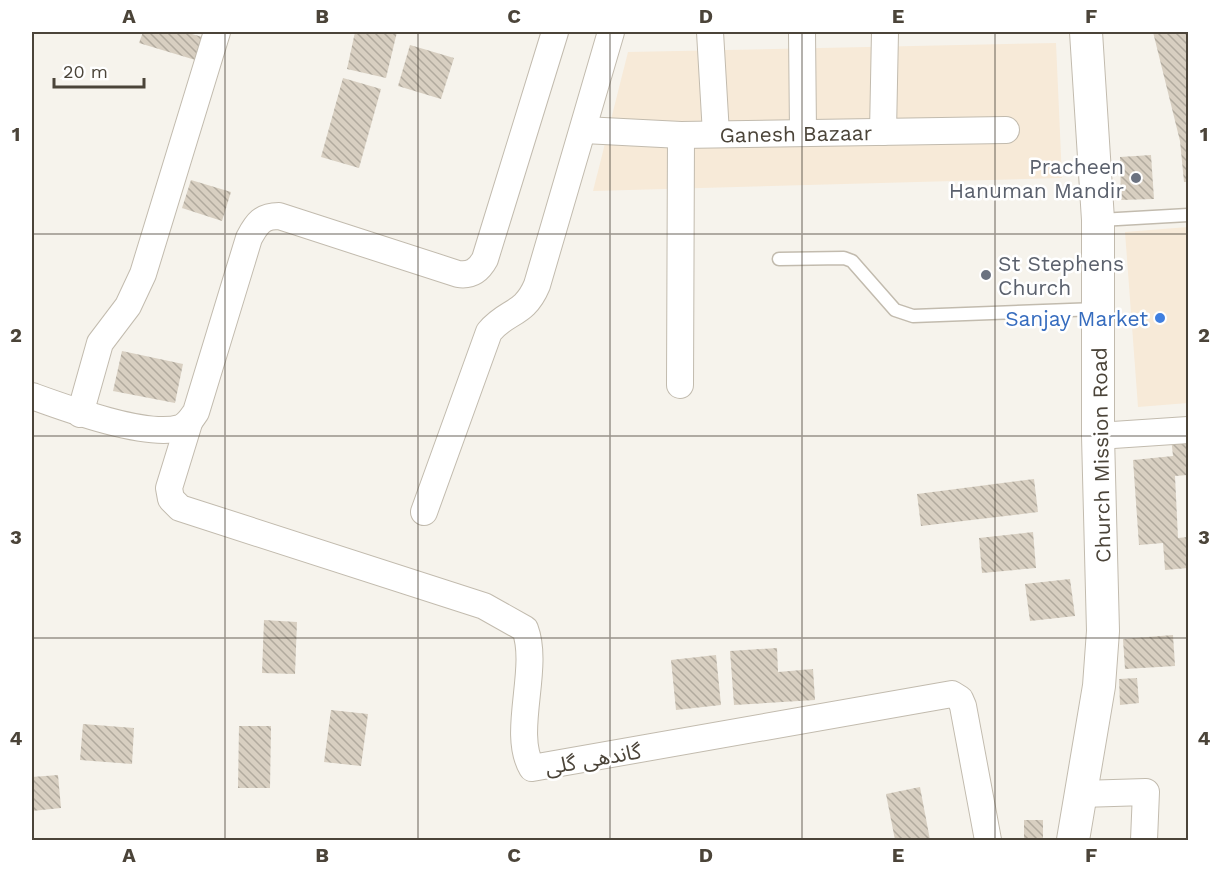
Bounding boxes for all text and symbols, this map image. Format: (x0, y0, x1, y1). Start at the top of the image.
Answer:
text: A (122, 4, 136, 28)
text: B (315, 4, 329, 28)
text: C (507, 4, 521, 28)
text: D (699, 4, 713, 28)
text: E (892, 4, 904, 28)
text: F (1085, 4, 1097, 28)
scale bar (54, 51, 144, 89)
text: 20 m (63, 61, 108, 82)
street label: Ganesh Bazaar (719, 120, 873, 147)
text: 1 (12, 122, 20, 146)
text: 1 (1200, 122, 1208, 146)
place label: Pracheen Hanuman Mandir (949, 154, 1124, 203)
marker: Pracheen Hanuman Mandir (1129, 171, 1143, 185)
place label: St Stephens Church (998, 251, 1124, 300)
marker: St Stephens Church (979, 268, 993, 282)
place label: Sanjay Market (1005, 306, 1148, 331)
marker: Sanjay Market (1153, 311, 1167, 325)
text: 2 (10, 323, 22, 347)
text: 2 (1198, 323, 1210, 347)
street label: Church Mission Road (1087, 347, 1115, 563)
text: 3 (10, 525, 22, 549)
text: 3 (1198, 525, 1210, 549)
text: 4 (10, 726, 23, 750)
text: 4 (1198, 726, 1211, 750)
street label: گاندھی گلی (543, 738, 643, 780)
text: A (122, 843, 136, 867)
text: B (315, 843, 329, 867)
text: C (507, 843, 521, 867)
text: D (699, 843, 713, 867)
text: E (892, 843, 904, 867)
text: F (1085, 843, 1097, 867)

